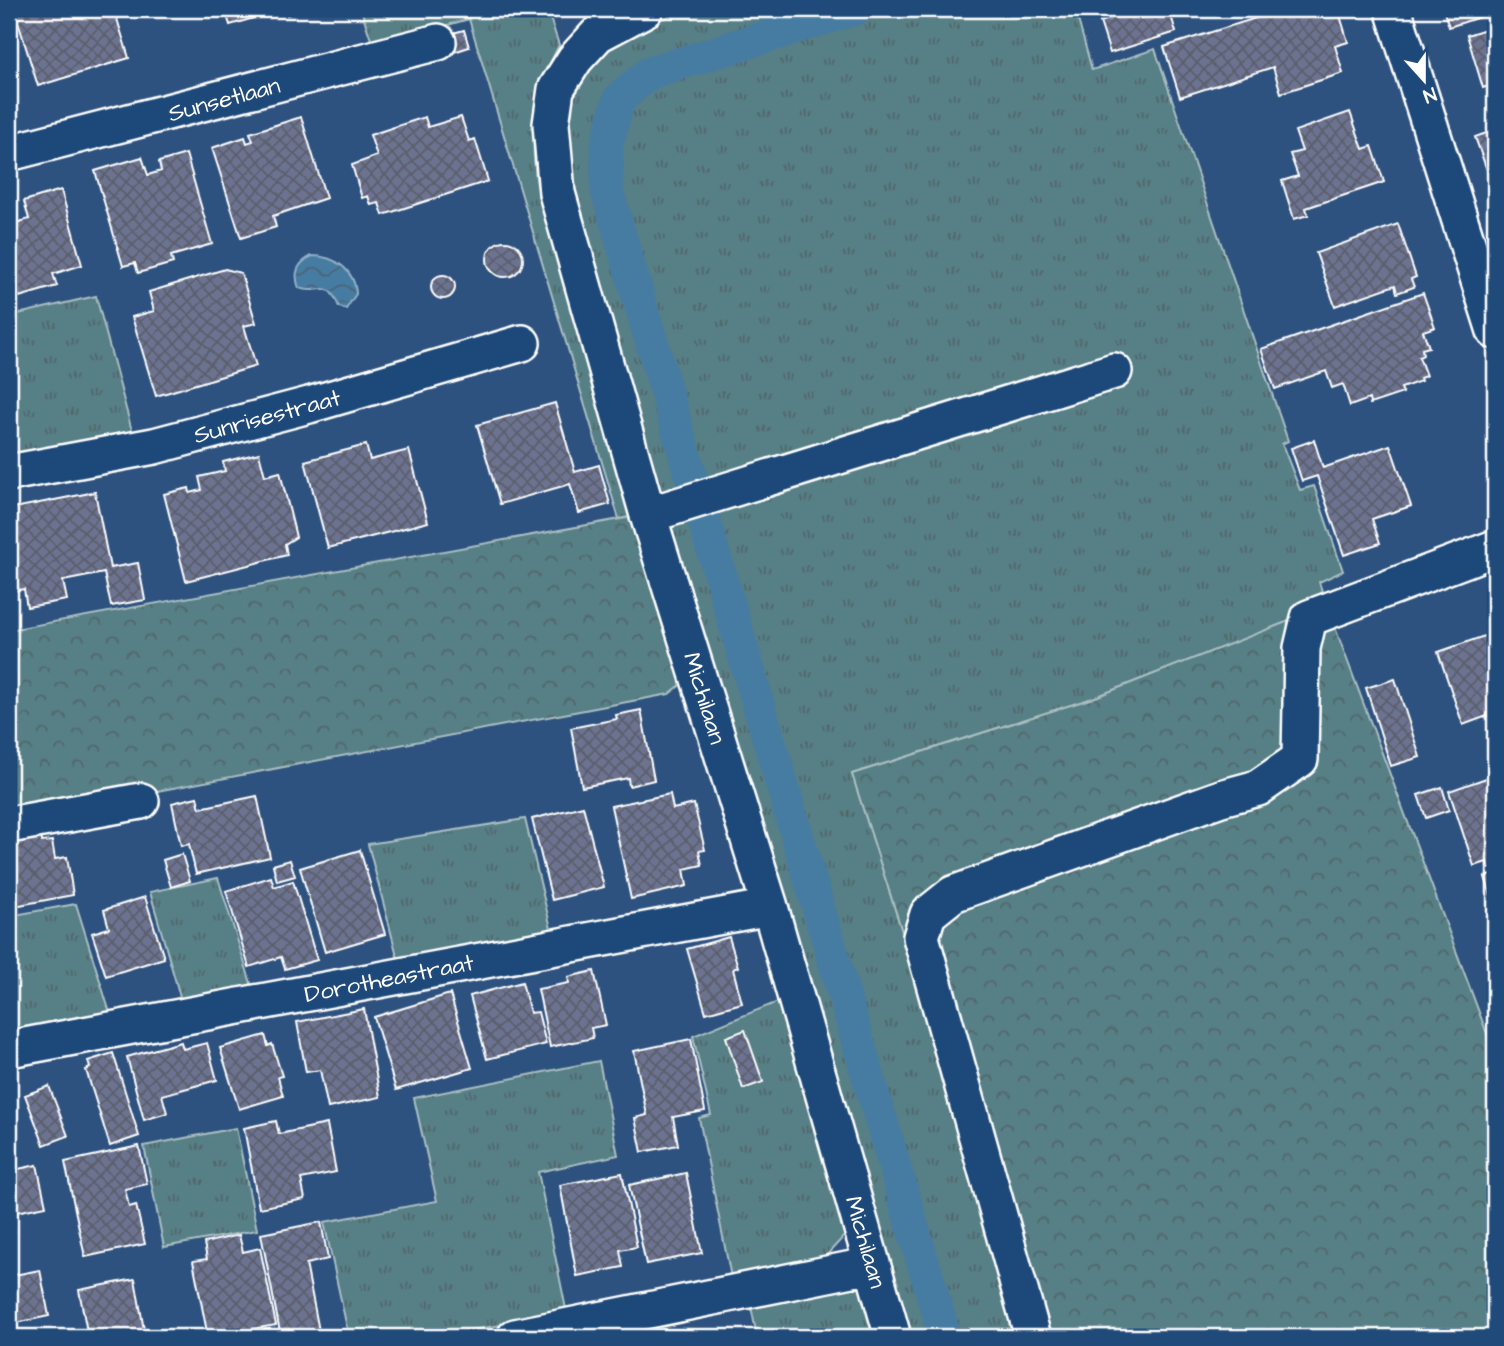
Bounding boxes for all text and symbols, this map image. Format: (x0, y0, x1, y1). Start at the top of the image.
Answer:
north arrow (1388, 46, 1458, 116)
street label: Sunsetlaan (165, 69, 284, 131)
text: N (1419, 80, 1440, 109)
street label: Sunrisestraat (190, 381, 345, 453)
street label: Michilaan (674, 648, 734, 748)
street label: Dorotheastraat (302, 946, 477, 1012)
street label: Michilaan (836, 1192, 894, 1292)

